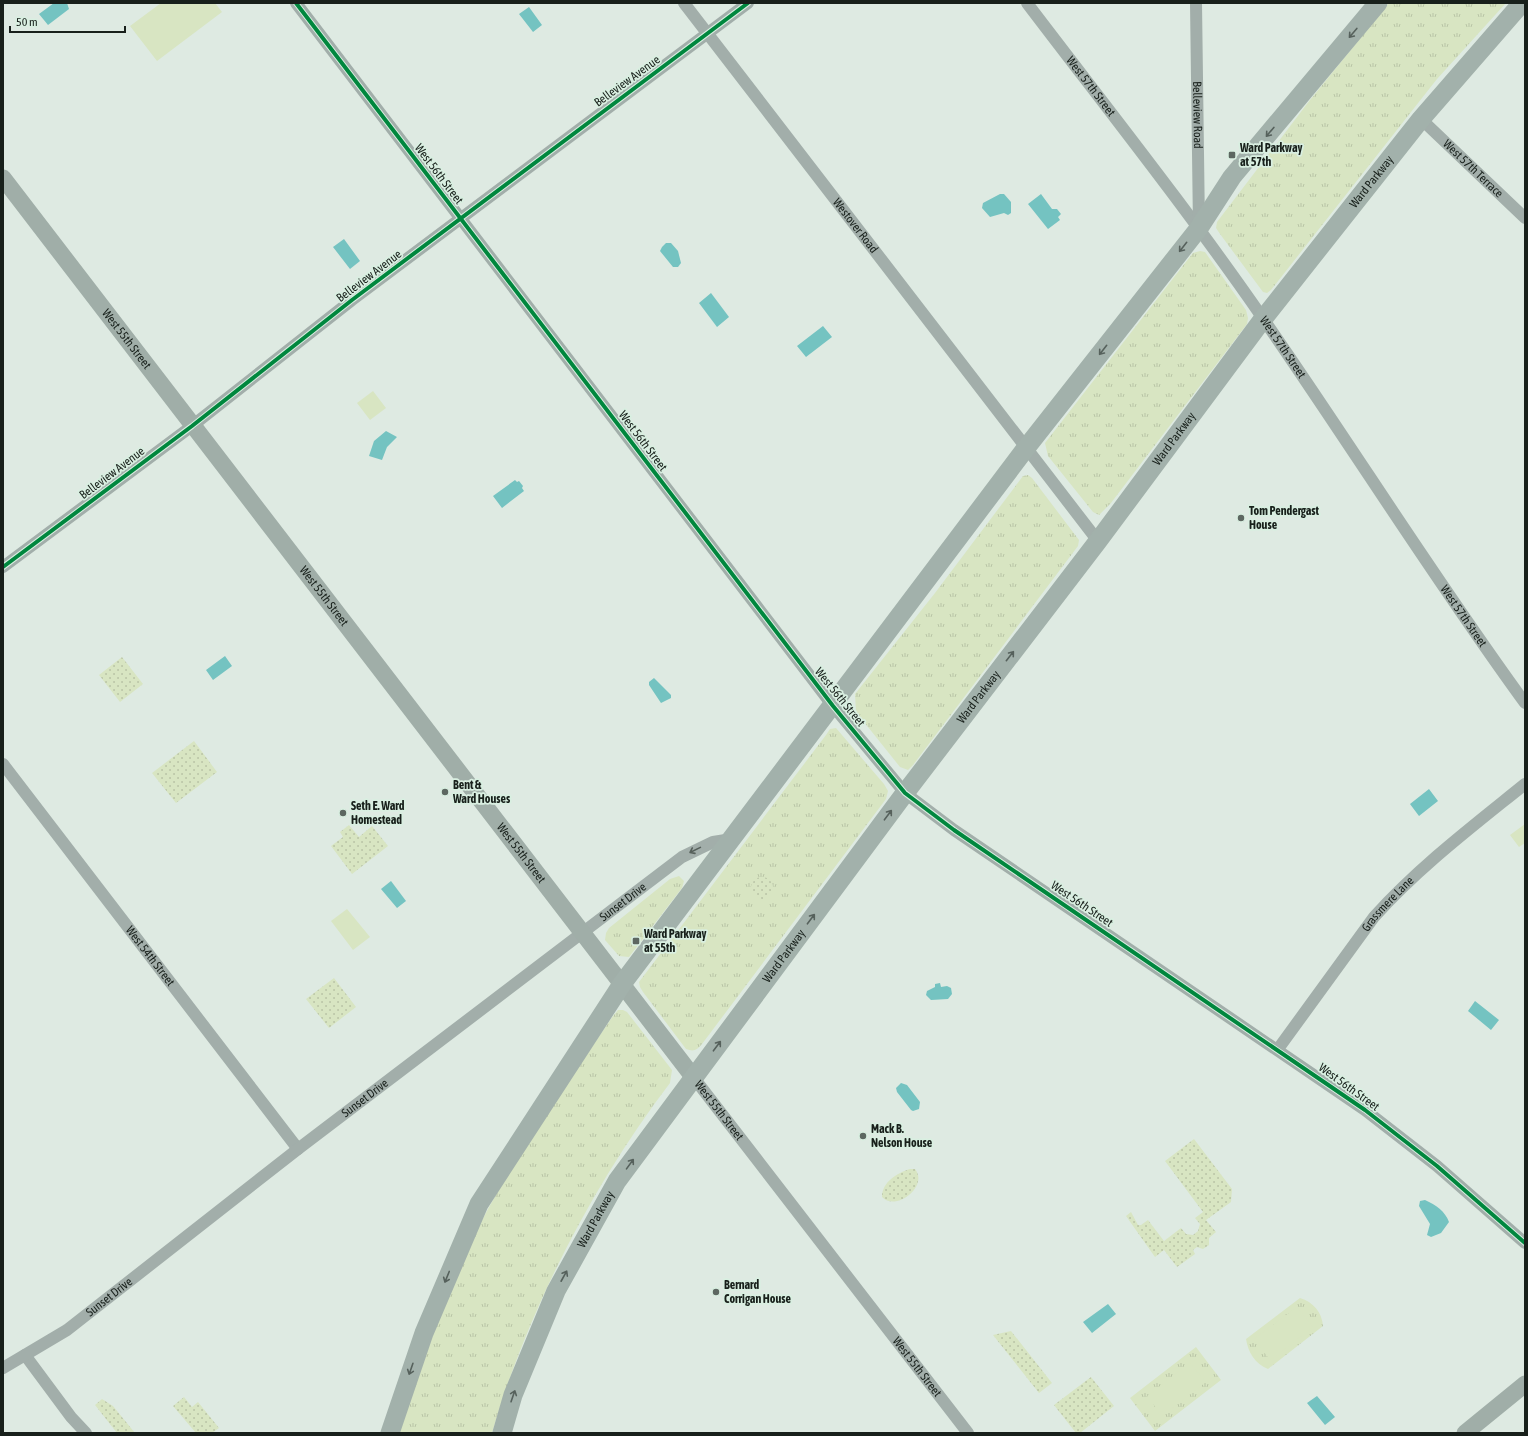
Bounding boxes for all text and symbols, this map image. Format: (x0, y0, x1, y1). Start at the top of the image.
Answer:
scale bar (10, 8, 125, 34)
text: 50 m (16, 15, 38, 29)
one-way arrow (1349, 28, 1358, 38)
street label: Belleview Avenue (591, 52, 663, 110)
street label: West 57th Street (1063, 54, 1119, 119)
street label: Belleview Road (1190, 81, 1205, 149)
one-way arrow (1265, 127, 1274, 138)
street label: West 57th Terrace (1440, 137, 1506, 201)
street label: West 56th Street (412, 141, 466, 207)
place label: Ward Parkway at 57th (1239, 141, 1302, 169)
marker: Ward Parkway at 57th (1227, 150, 1237, 160)
street label: Ward Parkway (1347, 153, 1396, 211)
street label: Westover Road (830, 196, 881, 256)
one-way arrow (1179, 242, 1187, 253)
street label: Belleview Avenue (334, 247, 404, 305)
street label: West 55th Street (99, 306, 154, 372)
street label: West 57th Street (1257, 314, 1309, 381)
one-way arrow (1099, 344, 1107, 355)
street label: West 56th Street (616, 408, 670, 474)
street label: Ward Parkway (1150, 409, 1198, 468)
street label: Belleview Avenue (77, 444, 147, 502)
place label: Tom Pendergast House (1249, 504, 1320, 532)
marker: Tom Pendergast House (1236, 513, 1246, 523)
street label: West 55th Street (297, 563, 352, 629)
street label: West 57th Street (1438, 583, 1490, 650)
one-way arrow (1006, 651, 1014, 662)
street label: West 56th Street (812, 665, 868, 730)
street label: Ward Parkway (954, 668, 1003, 726)
place label: Bent & Ward Houses (452, 778, 511, 806)
marker: Bent & Ward Houses (440, 787, 450, 797)
place label: Seth E. Ward Homestead (351, 799, 405, 827)
marker: Seth E. Ward Homestead (338, 808, 348, 818)
one-way arrow (884, 810, 893, 821)
street label: West 55th Street (494, 820, 549, 886)
one-way arrow (690, 847, 702, 854)
street label: Grassmere Lane (1359, 874, 1417, 934)
street label: West 56th Street (1048, 878, 1116, 930)
street label: Sunset Drive (597, 880, 649, 924)
one-way arrow (807, 914, 815, 925)
street label: West 54th Street (123, 923, 178, 989)
place label: Ward Parkway at 55th (643, 927, 706, 955)
street label: Ward Parkway (760, 927, 808, 985)
marker: Ward Parkway at 55th (631, 936, 641, 946)
one-way arrow (713, 1041, 721, 1052)
street label: West 56th Street (1316, 1060, 1383, 1114)
street label: Sunset Drive (339, 1076, 391, 1120)
street label: West 55th Street (692, 1078, 747, 1144)
place label: Mack B. Nelson House (871, 1122, 933, 1150)
marker: Mack B. Nelson House (858, 1131, 868, 1141)
one-way arrow (626, 1159, 634, 1170)
street label: Ward Parkway (574, 1189, 617, 1250)
one-way arrow (443, 1270, 451, 1282)
one-way arrow (561, 1270, 569, 1282)
street label: Sunset Drive (83, 1275, 135, 1319)
place label: Bernard Corrigan House (724, 1278, 791, 1306)
marker: Bernard Corrigan House (711, 1287, 721, 1297)
street label: West 55th Street (890, 1334, 945, 1400)
one-way arrow (407, 1363, 415, 1375)
one-way arrow (510, 1390, 518, 1402)

